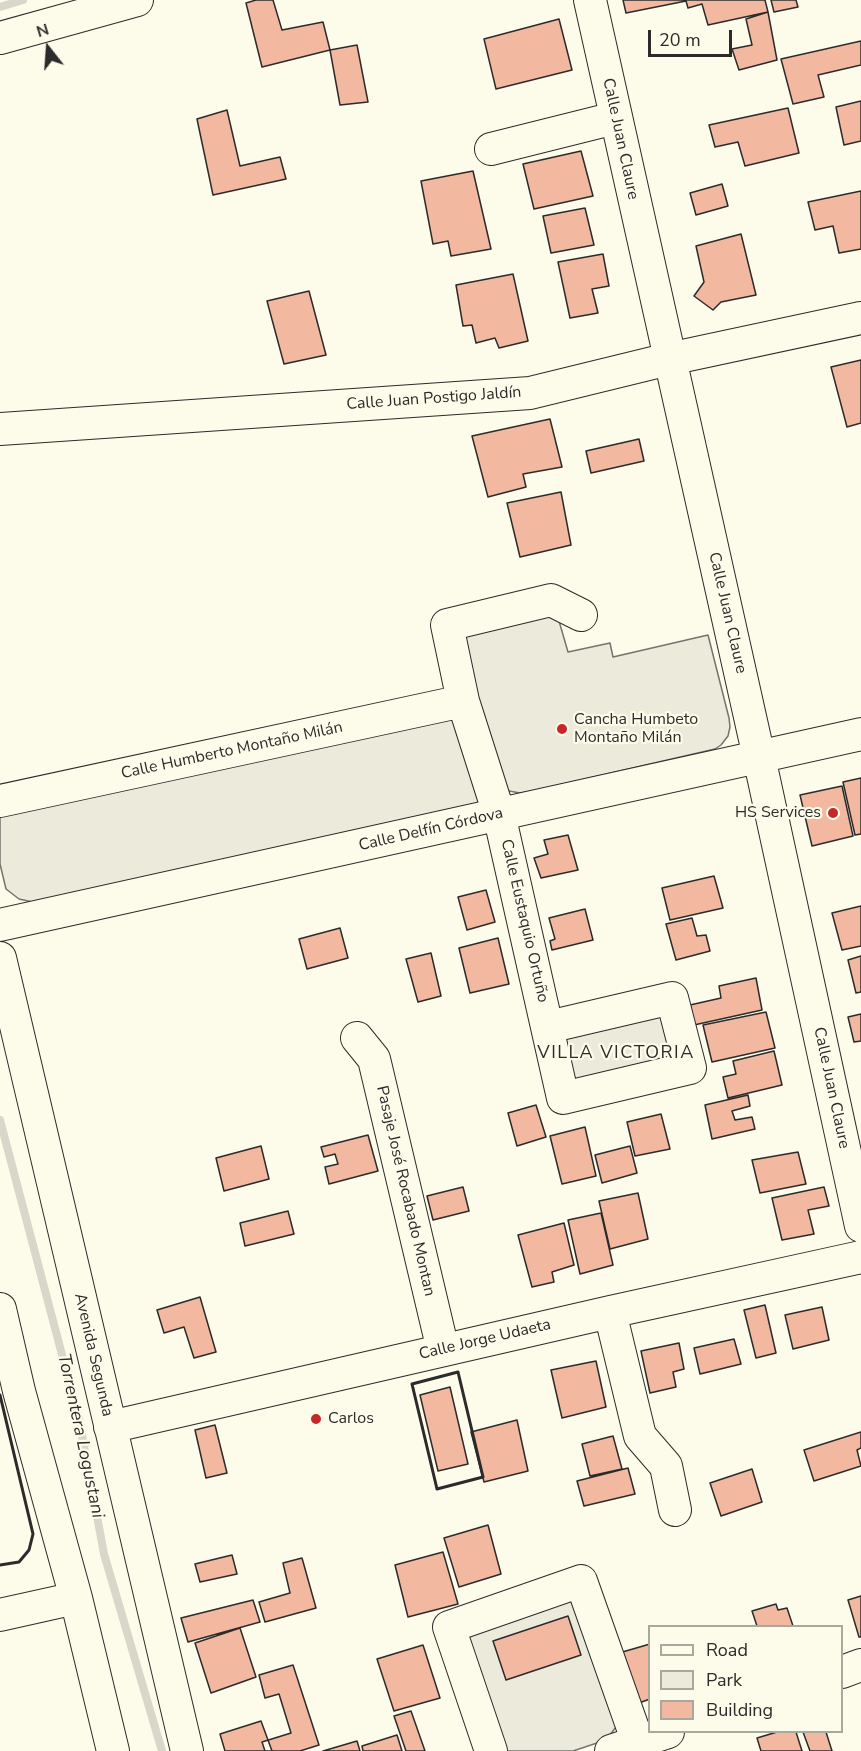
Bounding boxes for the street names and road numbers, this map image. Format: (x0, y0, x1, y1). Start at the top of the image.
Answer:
street label: Calle Juan Claure (598, 76, 642, 202)
street label: Calle Juan Postigo Jaldín (346, 383, 522, 415)
street label: Calle Juan Claure (704, 550, 750, 676)
street label: Calle Humberto Montaño Milán (120, 718, 344, 784)
street label: Calle Delfín Córdova (357, 804, 505, 856)
street label: Calle Eustaquio Ortuño (496, 837, 552, 1005)
street label: Calle Juan Claure (809, 1025, 853, 1151)
street label: Pasaje José Rocabado Montan (371, 1084, 439, 1298)
street label: Avenida Segunda (69, 1291, 117, 1419)
street label: Calle Jorge Udaeta (417, 1315, 553, 1365)

